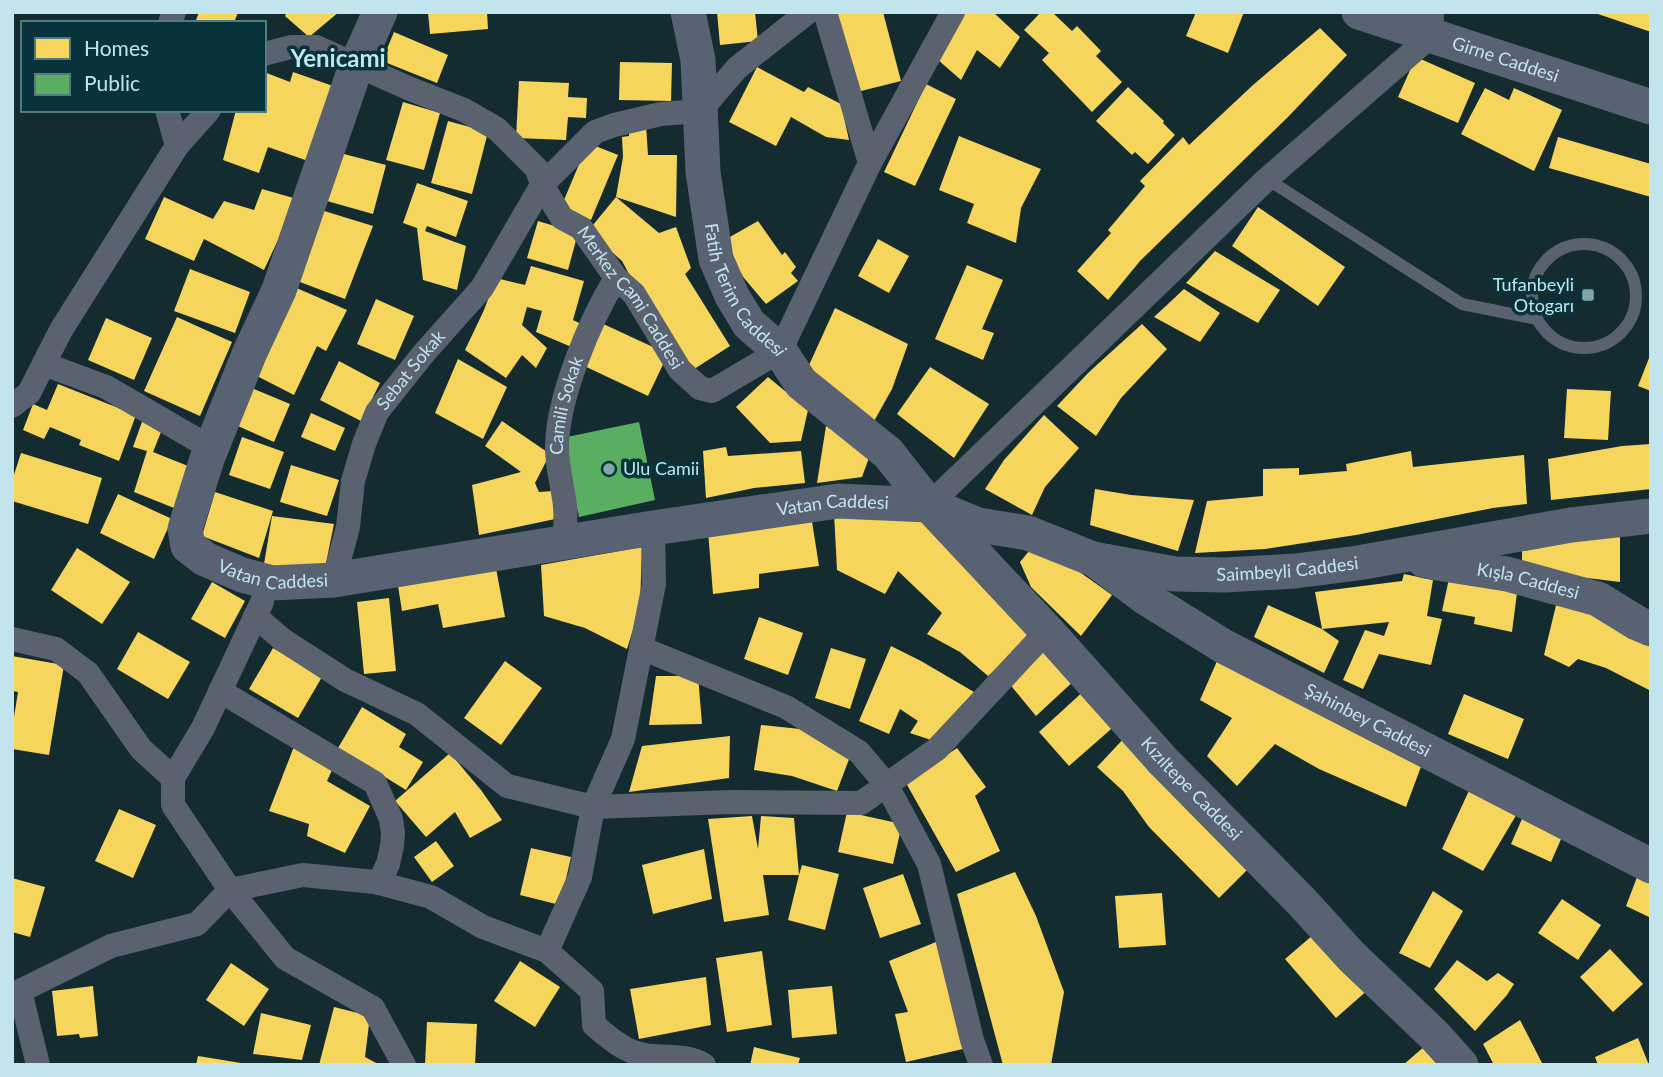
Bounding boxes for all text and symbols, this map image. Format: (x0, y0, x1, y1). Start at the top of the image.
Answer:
legend (21, 21, 266, 112)
street label: Girne Caddesi (1450, 31, 1562, 86)
text: Homes (84, 35, 149, 60)
district label: Yenicami (289, 43, 386, 72)
text: Public (84, 70, 140, 95)
street label: Merkez Cami Caddesi (573, 221, 689, 373)
street label: Fatih Terim Caddesi (701, 221, 792, 360)
place label: Tufanbeyli Otogarı (1493, 273, 1574, 316)
marker: Tufanbeyli Otogarı (1580, 287, 1596, 303)
street label: Sebat Sokak (371, 325, 450, 414)
street label: Camili Sokak (545, 352, 587, 455)
place label: Ulu Camii (623, 457, 699, 479)
marker: Ulu Camii (601, 461, 617, 477)
street label: Vatan Caddesi (775, 489, 889, 520)
street label: Saimbeyli Caddesi (1216, 551, 1359, 585)
street label: Vatan Caddesi (215, 554, 329, 594)
street label: Kışla Caddesi (1475, 557, 1582, 603)
street label: Şahinbey Caddesi (1301, 678, 1435, 761)
street label: Kızıltepe Caddesi (1137, 732, 1247, 845)

